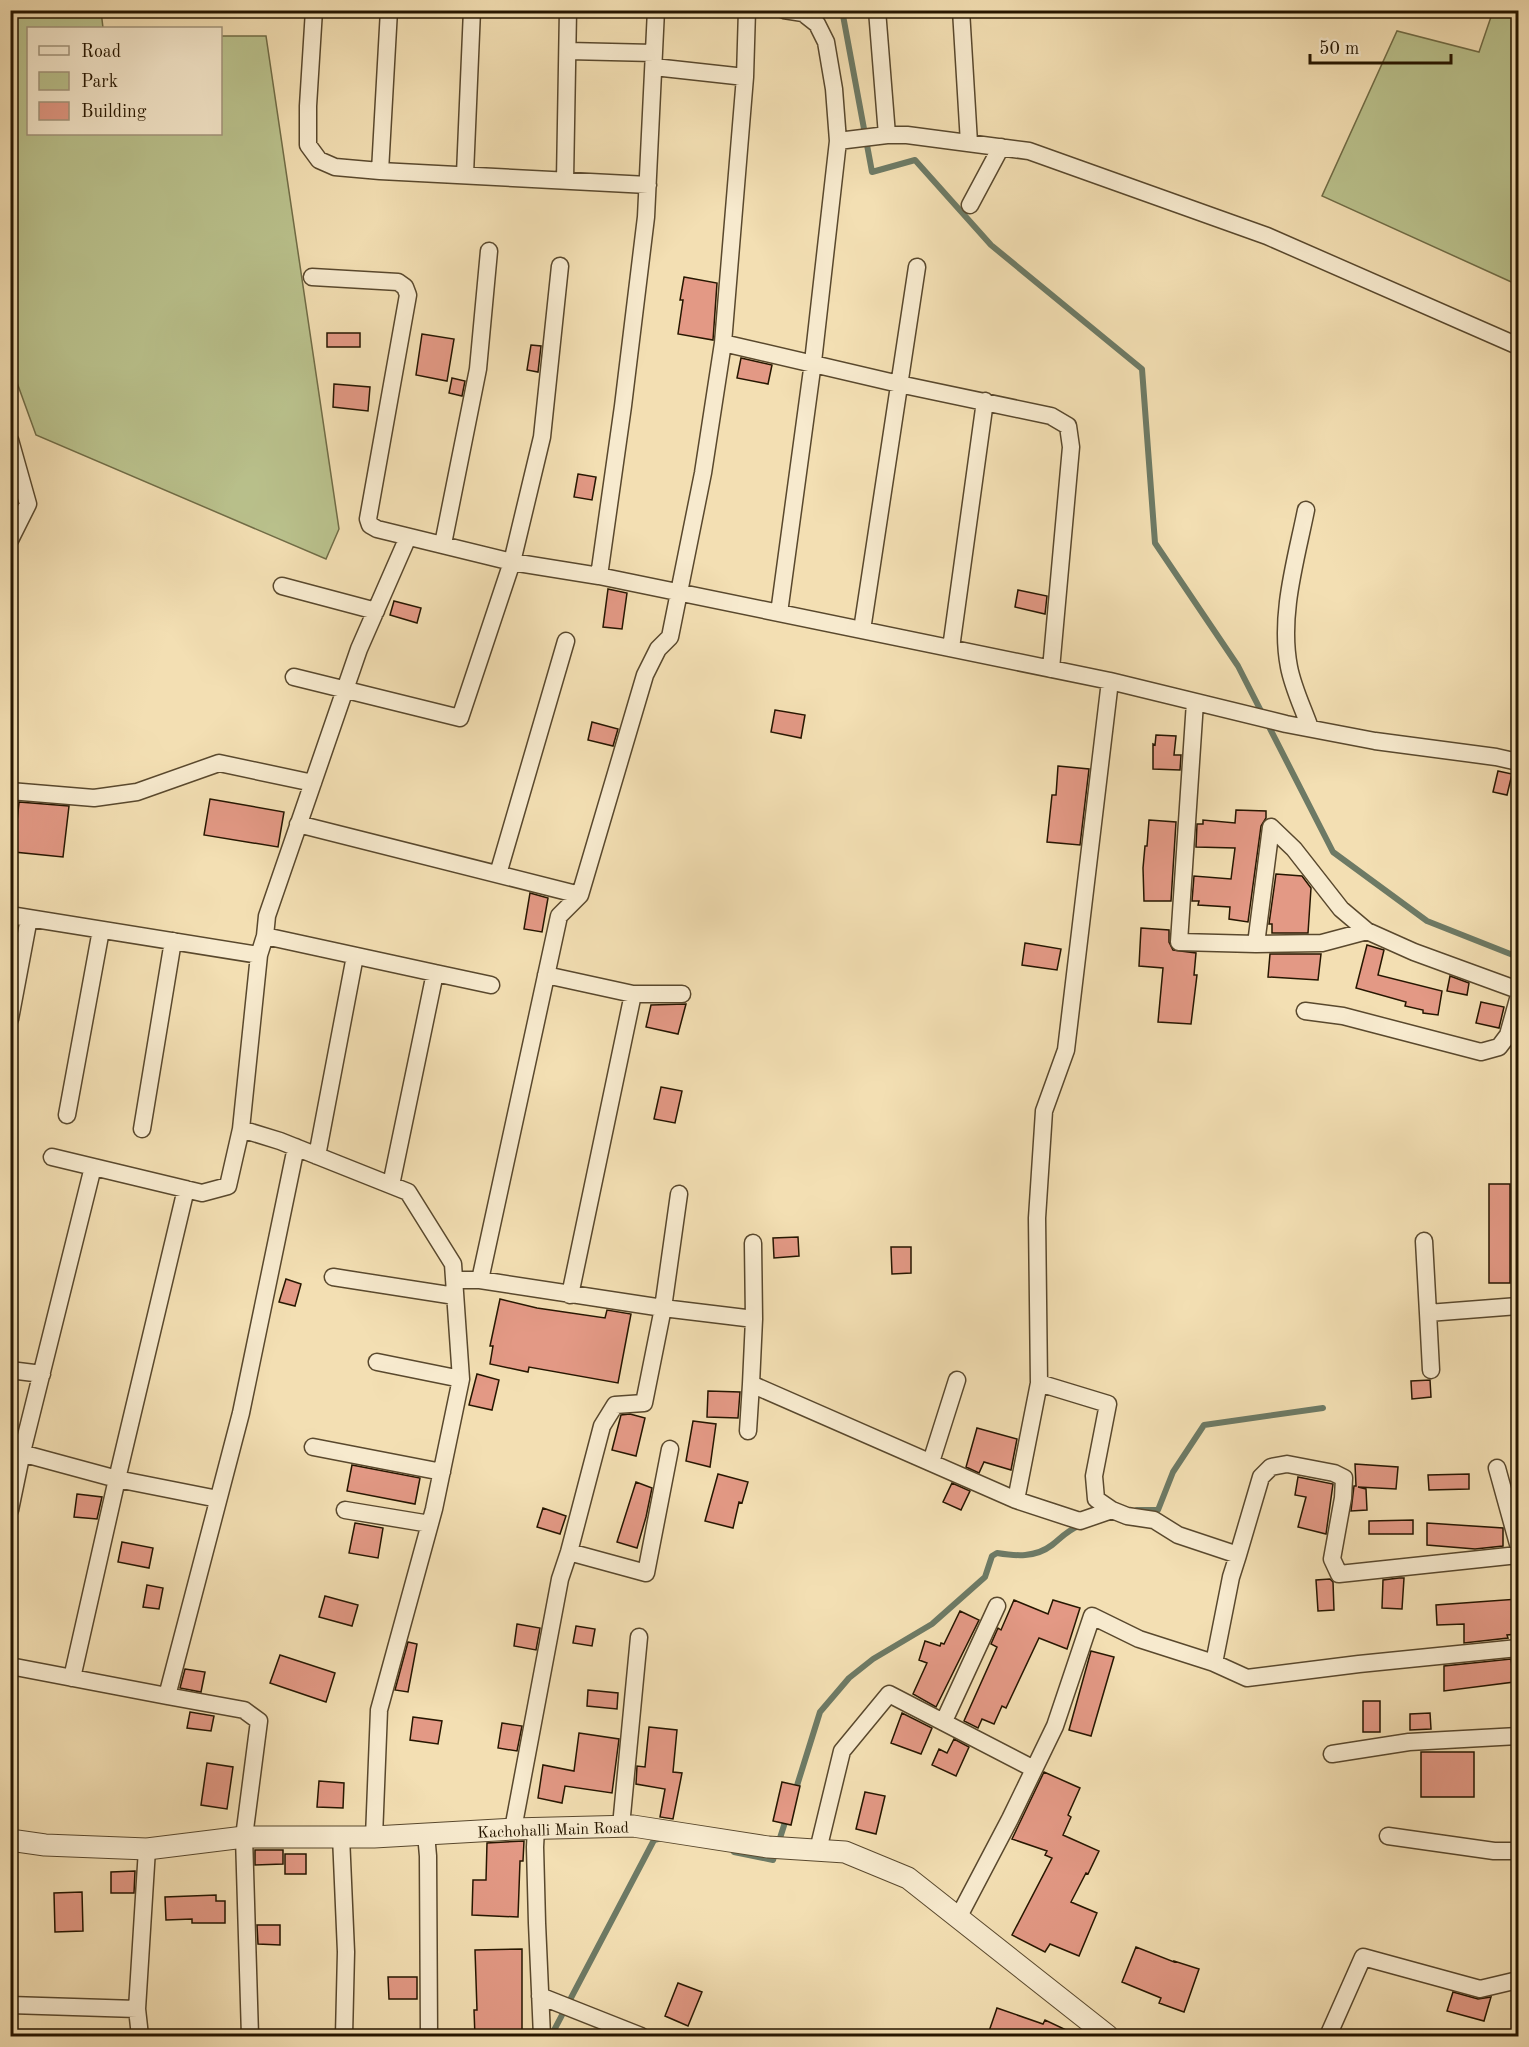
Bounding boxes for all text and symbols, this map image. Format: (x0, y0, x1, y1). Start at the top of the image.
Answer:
legend (27, 27, 222, 135)
scale bar (1310, 27, 1451, 65)
text: 50 m (1319, 40, 1359, 58)
text: Road (81, 43, 121, 61)
text: Park (81, 73, 118, 91)
text: Building (81, 103, 147, 121)
street label: Kachohalli Main Road (477, 1820, 629, 1842)

